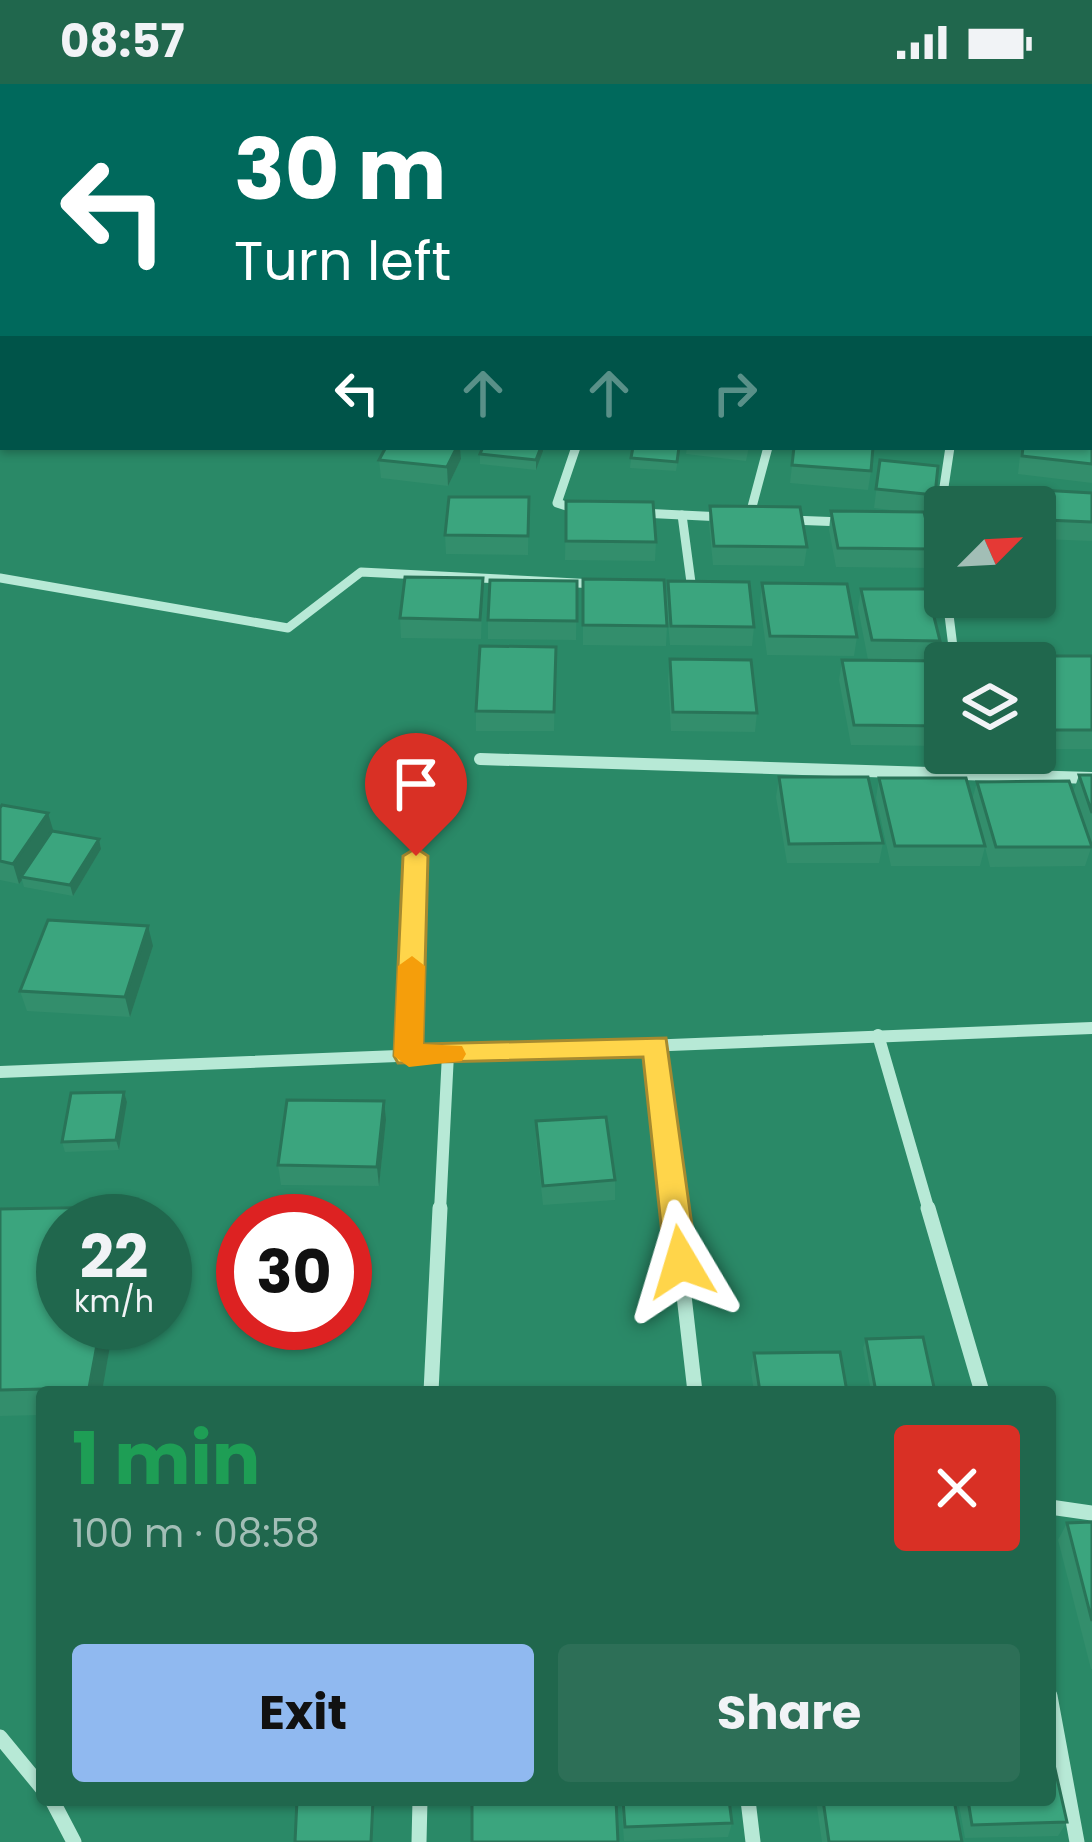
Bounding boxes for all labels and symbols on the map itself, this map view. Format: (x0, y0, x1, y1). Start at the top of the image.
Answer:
north arrow (924, 486, 1056, 618)
pin (365, 733, 467, 856)
speed limit sign: 30 (216, 1194, 372, 1350)
position arrow (618, 1199, 744, 1325)

